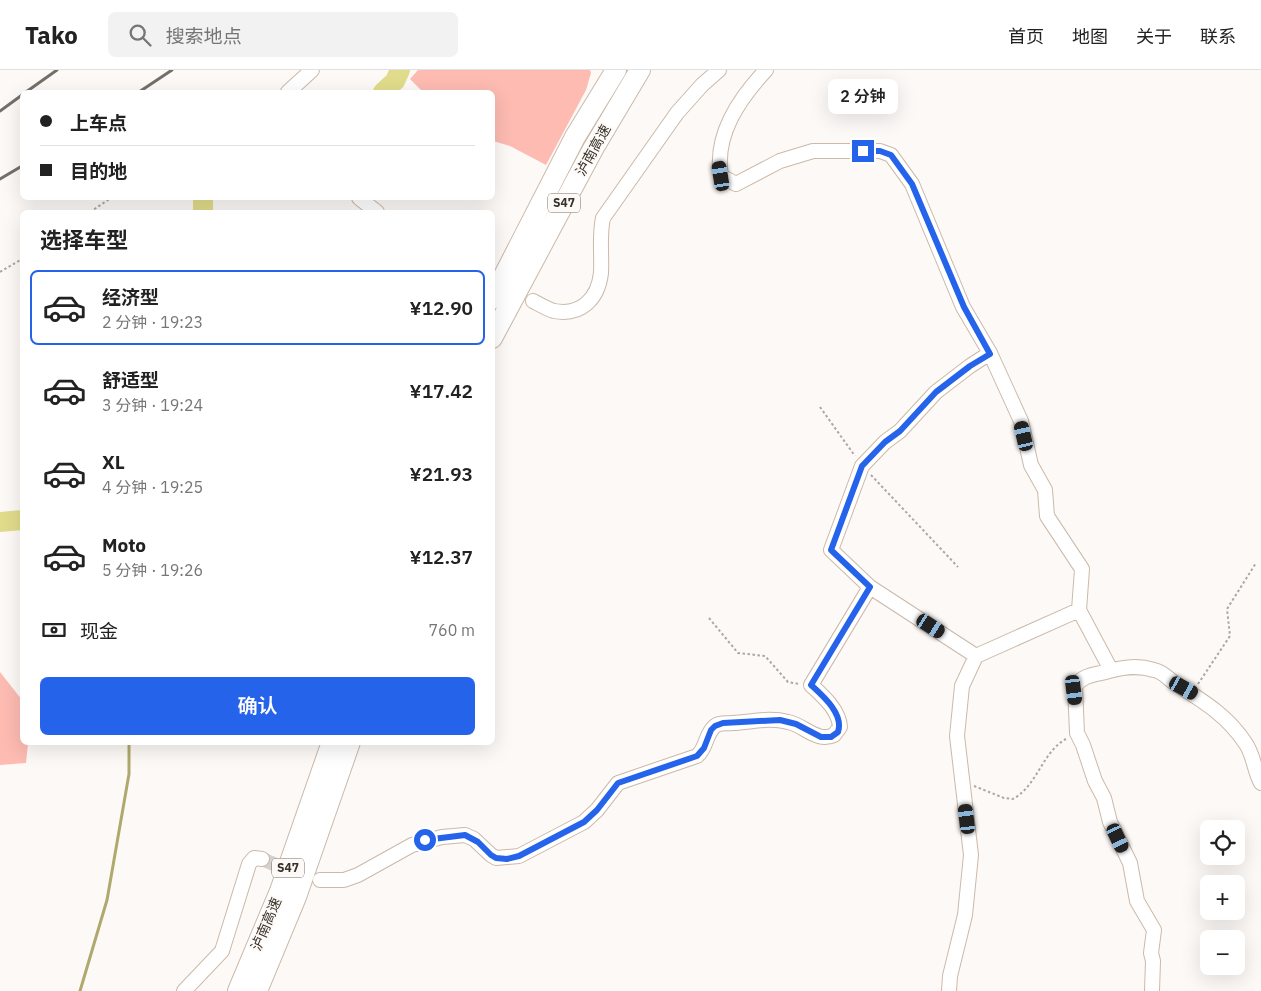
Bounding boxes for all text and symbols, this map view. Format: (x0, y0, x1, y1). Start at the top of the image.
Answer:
search box (108, 12, 458, 57)
text: Tako (25, 19, 78, 51)
icon: search (126, 21, 154, 49)
text: 搜索地点 (166, 24, 242, 48)
text: 首页 (1008, 25, 1044, 48)
text: 地图 (1072, 25, 1108, 48)
text: 关于 (1136, 25, 1172, 48)
text: 联系 (1200, 25, 1236, 48)
callout: 2 分钟 (828, 78, 898, 114)
text: 2 分钟 (840, 86, 886, 106)
text: 上车点 (70, 111, 127, 135)
street label: 泸南高速 (572, 121, 614, 179)
route end (852, 140, 874, 162)
text: 目的地 (70, 159, 127, 183)
car (711, 160, 730, 192)
road number: S47 (548, 194, 580, 212)
text: 选择车型 (40, 225, 128, 254)
icon: car (42, 285, 87, 330)
text: 经济型 (102, 285, 159, 309)
text: ¥12.90 (410, 296, 473, 320)
text: 2 分钟 · 19:23 (102, 312, 203, 332)
icon: car (42, 368, 87, 413)
text: 舒适型 (102, 368, 159, 392)
text: ¥17.42 (410, 379, 473, 403)
text: 3 分钟 · 19:24 (102, 395, 203, 415)
car (1013, 420, 1034, 452)
text: XL (102, 450, 125, 474)
icon: car (42, 451, 87, 496)
text: ¥21.93 (410, 462, 473, 486)
text: 4 分钟 · 19:25 (102, 477, 203, 497)
text: Moto (102, 533, 146, 557)
icon: car (42, 534, 87, 579)
text: ¥12.37 (410, 545, 473, 569)
text: 5 分钟 · 19:26 (102, 560, 203, 580)
car (914, 612, 947, 640)
icon: cash (40, 616, 68, 644)
text: 现金 (80, 619, 118, 643)
text: 760 m (428, 620, 475, 640)
car (1064, 674, 1083, 706)
car (1167, 674, 1200, 702)
button: 确认 (40, 677, 475, 735)
car (957, 803, 976, 835)
map controls (1200, 820, 1245, 975)
button: locate (1200, 820, 1245, 865)
car (1104, 821, 1131, 855)
route start (414, 829, 436, 851)
road number: S47 (272, 858, 304, 878)
button: + (1200, 875, 1245, 920)
street label: 泸南高速 (247, 895, 285, 953)
button: − (1200, 930, 1245, 975)

